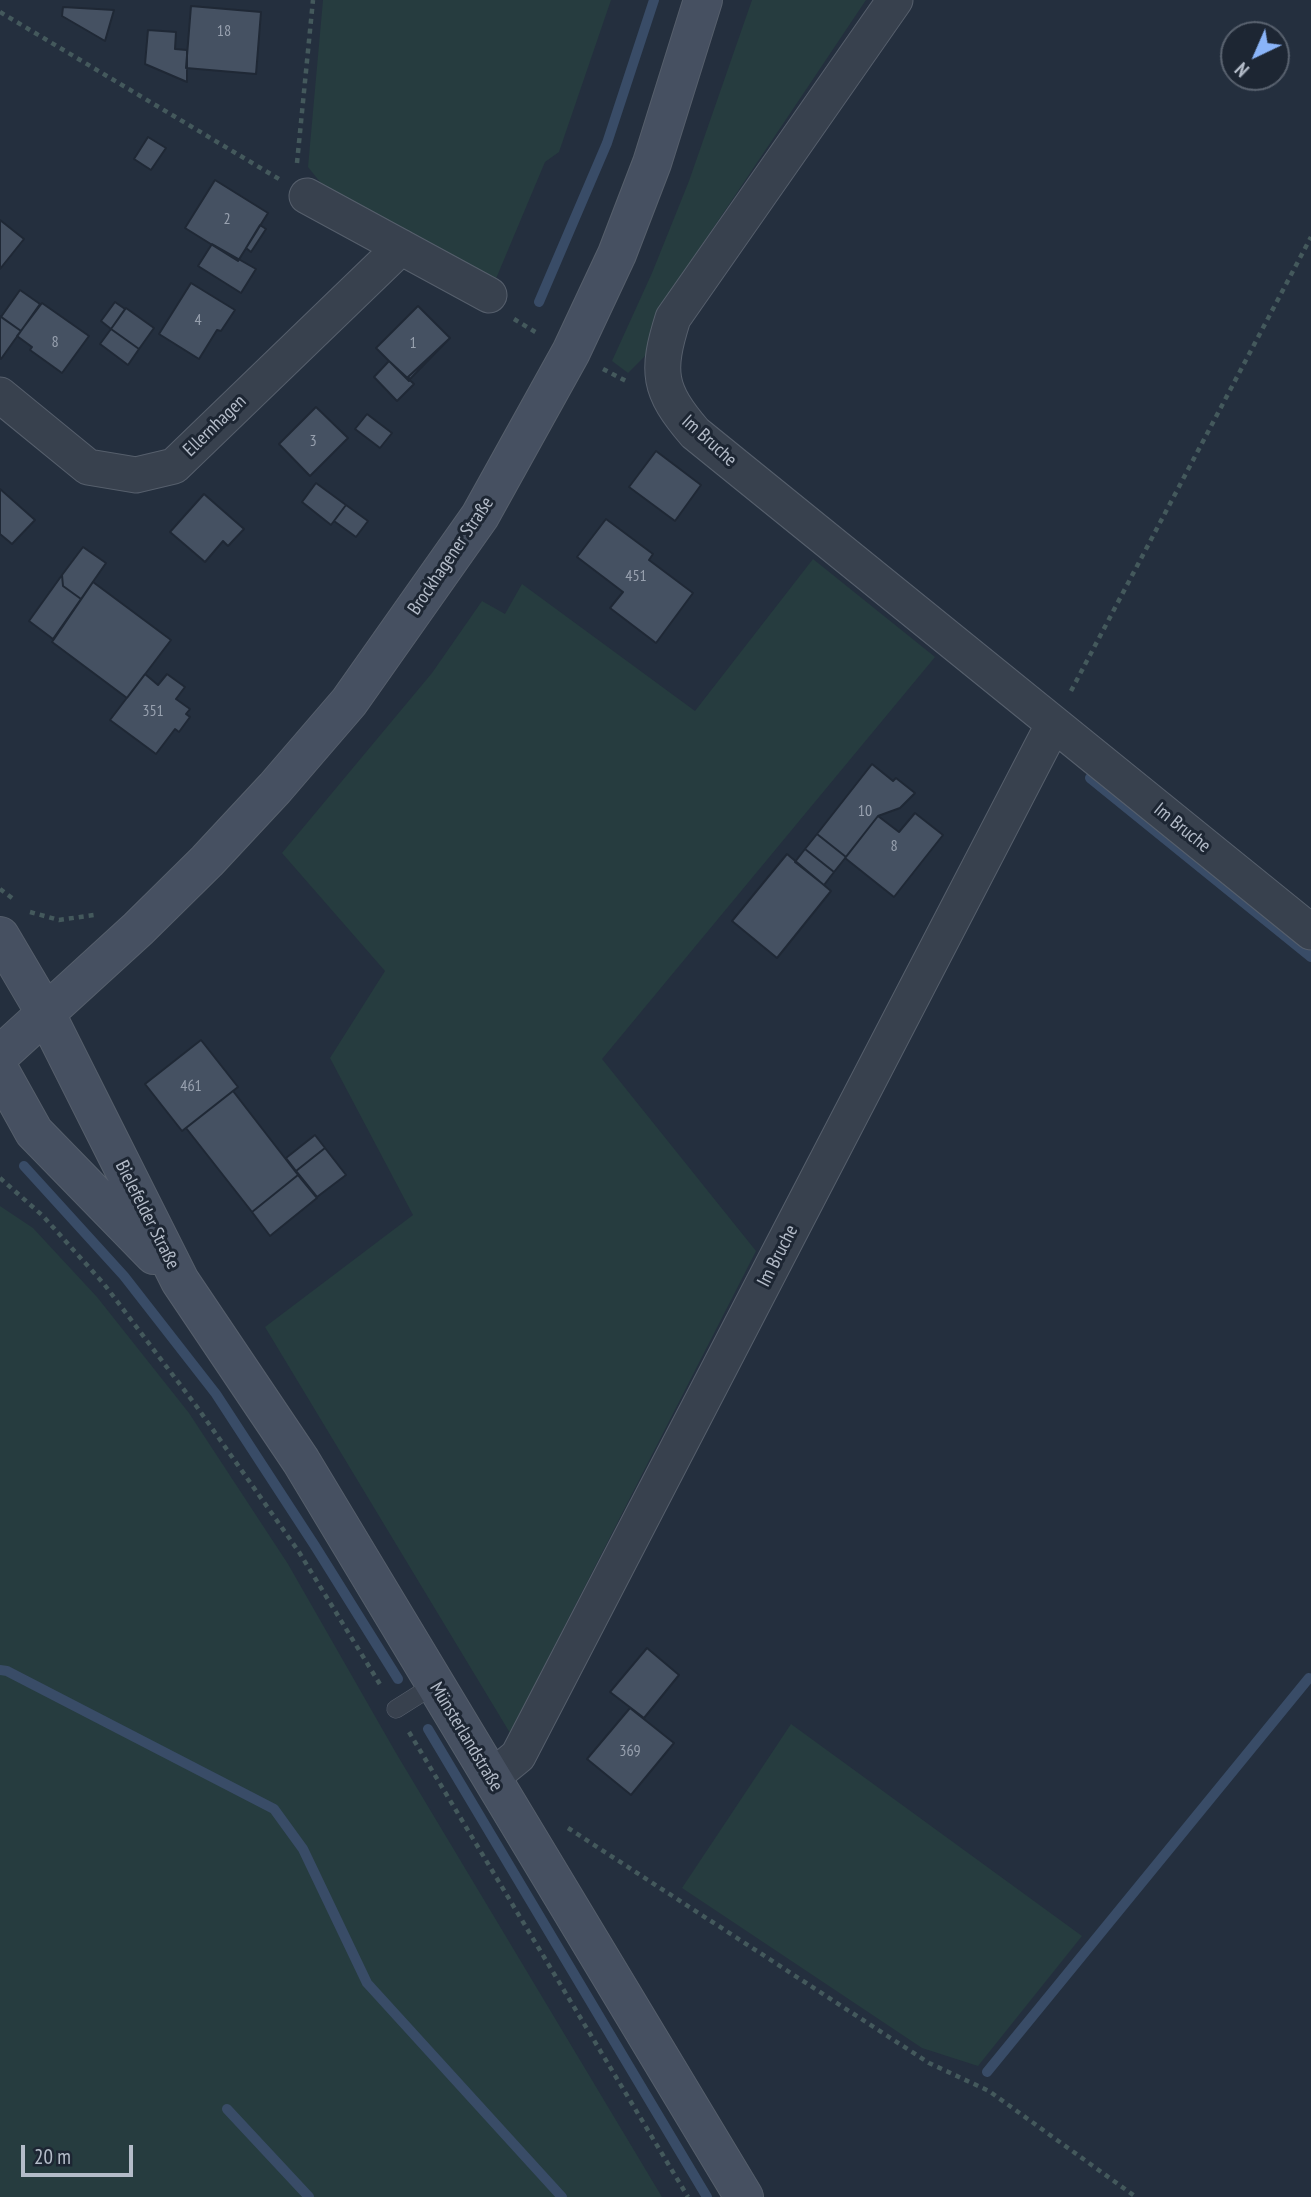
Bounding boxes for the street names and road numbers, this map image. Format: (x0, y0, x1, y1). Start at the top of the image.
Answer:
street label: Ellernhagen (179, 390, 251, 462)
street label: Im Bruche (677, 410, 741, 472)
street label: Brockhagener Straße (403, 493, 499, 619)
street label: Im Bruche (1149, 798, 1215, 858)
street label: Bielefelder Straße (110, 1157, 184, 1273)
street label: Im Bruche (753, 1221, 803, 1291)
street label: Münsterlandstraße (424, 1678, 508, 1796)

